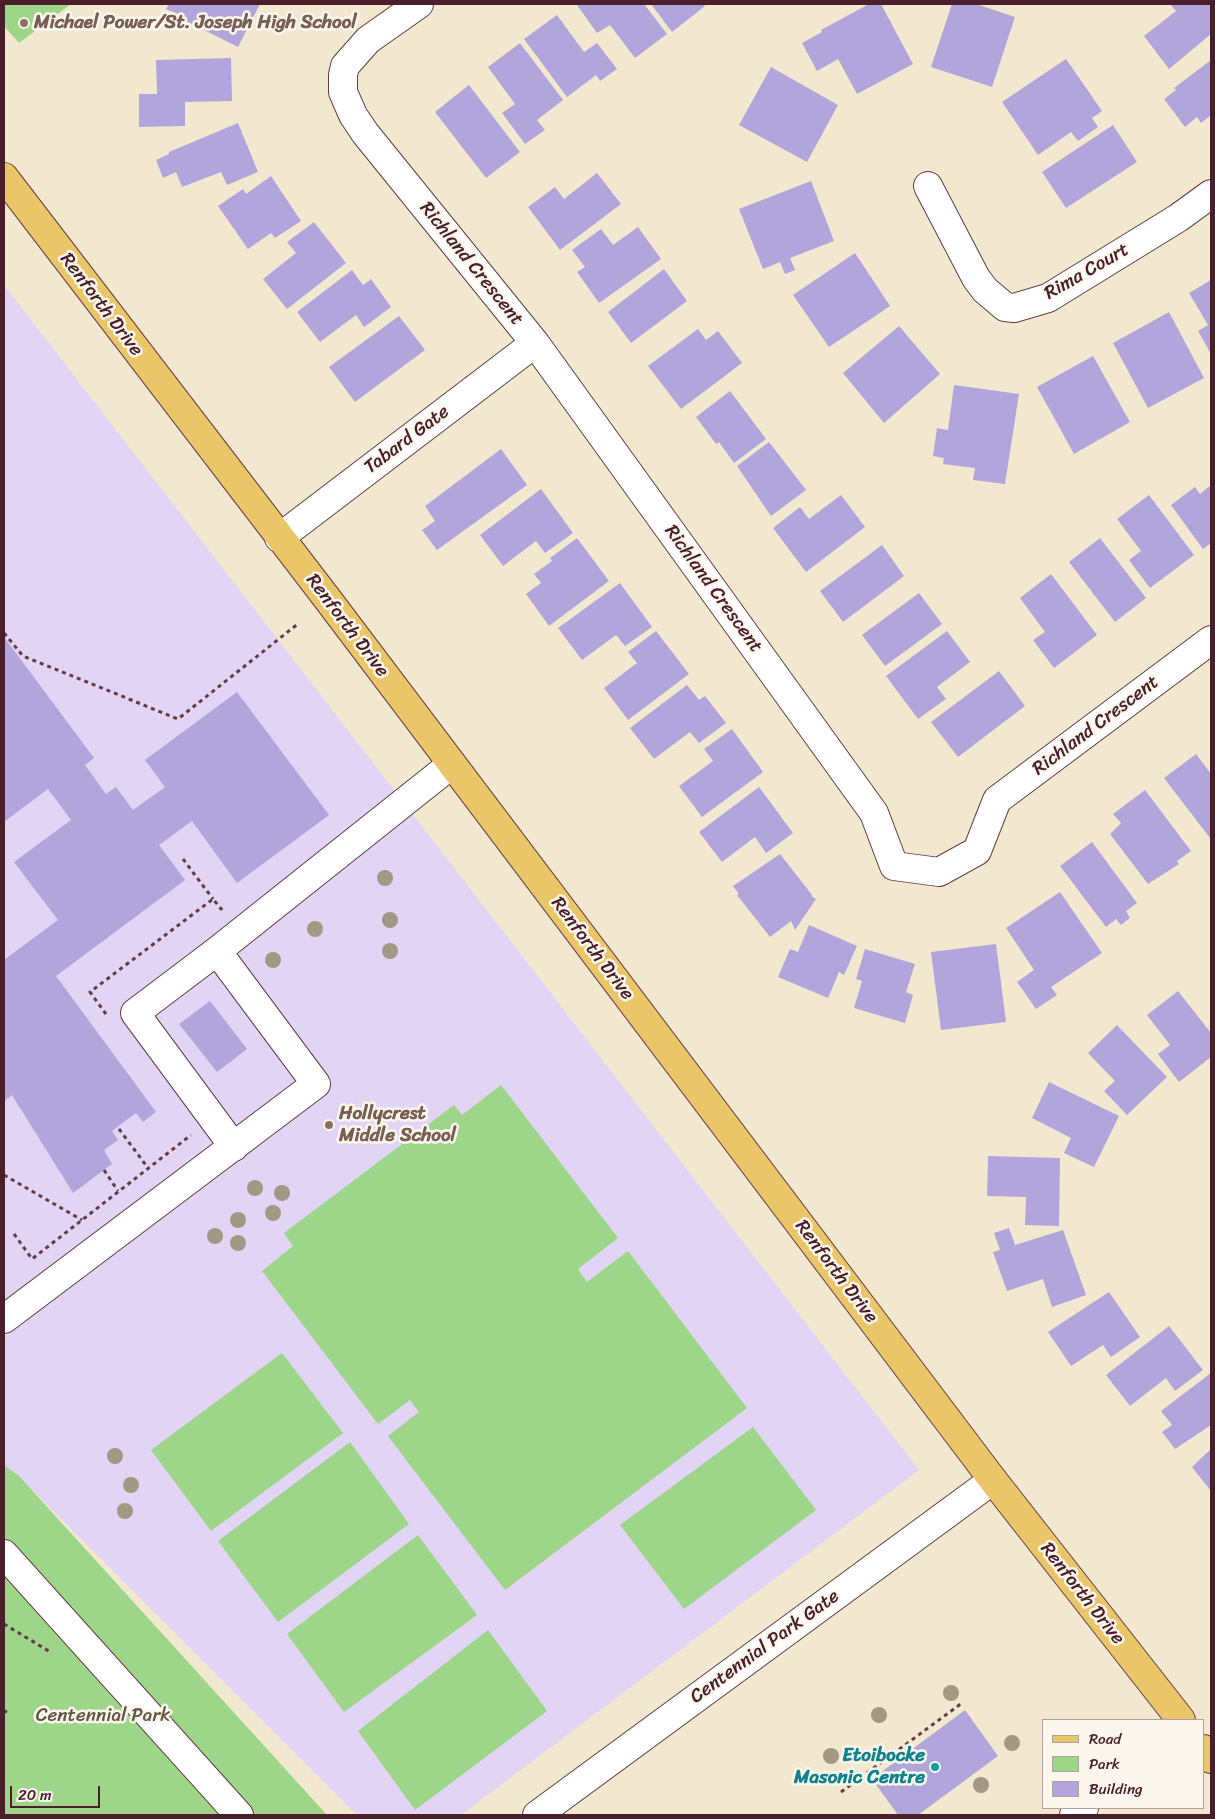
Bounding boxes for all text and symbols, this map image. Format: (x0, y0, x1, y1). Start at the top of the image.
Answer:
place label: Michael Power/St. Joseph High School (34, 12, 357, 34)
marker: Michael Power/St. Joseph High School (18, 17, 30, 29)
street label: Richland Crescent (414, 198, 528, 330)
street label: Rima Court (1041, 239, 1133, 305)
street label: Renforth Drive (55, 249, 147, 361)
street label: Tabard Gate (360, 401, 454, 479)
street label: Richland Crescent (659, 521, 767, 657)
street label: Renforth Drive (301, 570, 393, 682)
street label: Richland Crescent (1028, 671, 1164, 781)
street label: Renforth Drive (546, 893, 638, 1005)
place label: Hollycrest Middle School (339, 1103, 456, 1147)
marker: Hollycrest Middle School (323, 1119, 335, 1131)
street label: Renforth Drive (790, 1216, 882, 1328)
street label: Renforth Drive (1035, 1538, 1129, 1650)
street label: Centennial Park Gate (686, 1585, 844, 1709)
park label: Centennial Park (36, 1705, 170, 1727)
legend (1042, 1719, 1205, 1809)
text: Road (1089, 1726, 1121, 1752)
place label: Etoibocke Masonic Centre (794, 1745, 925, 1789)
text: Park (1089, 1751, 1120, 1777)
marker: Etoibocke Masonic Centre (929, 1761, 941, 1773)
scale bar (12, 1776, 102, 1808)
text: Building (1089, 1776, 1143, 1802)
text: 20 m (18, 1782, 52, 1808)

